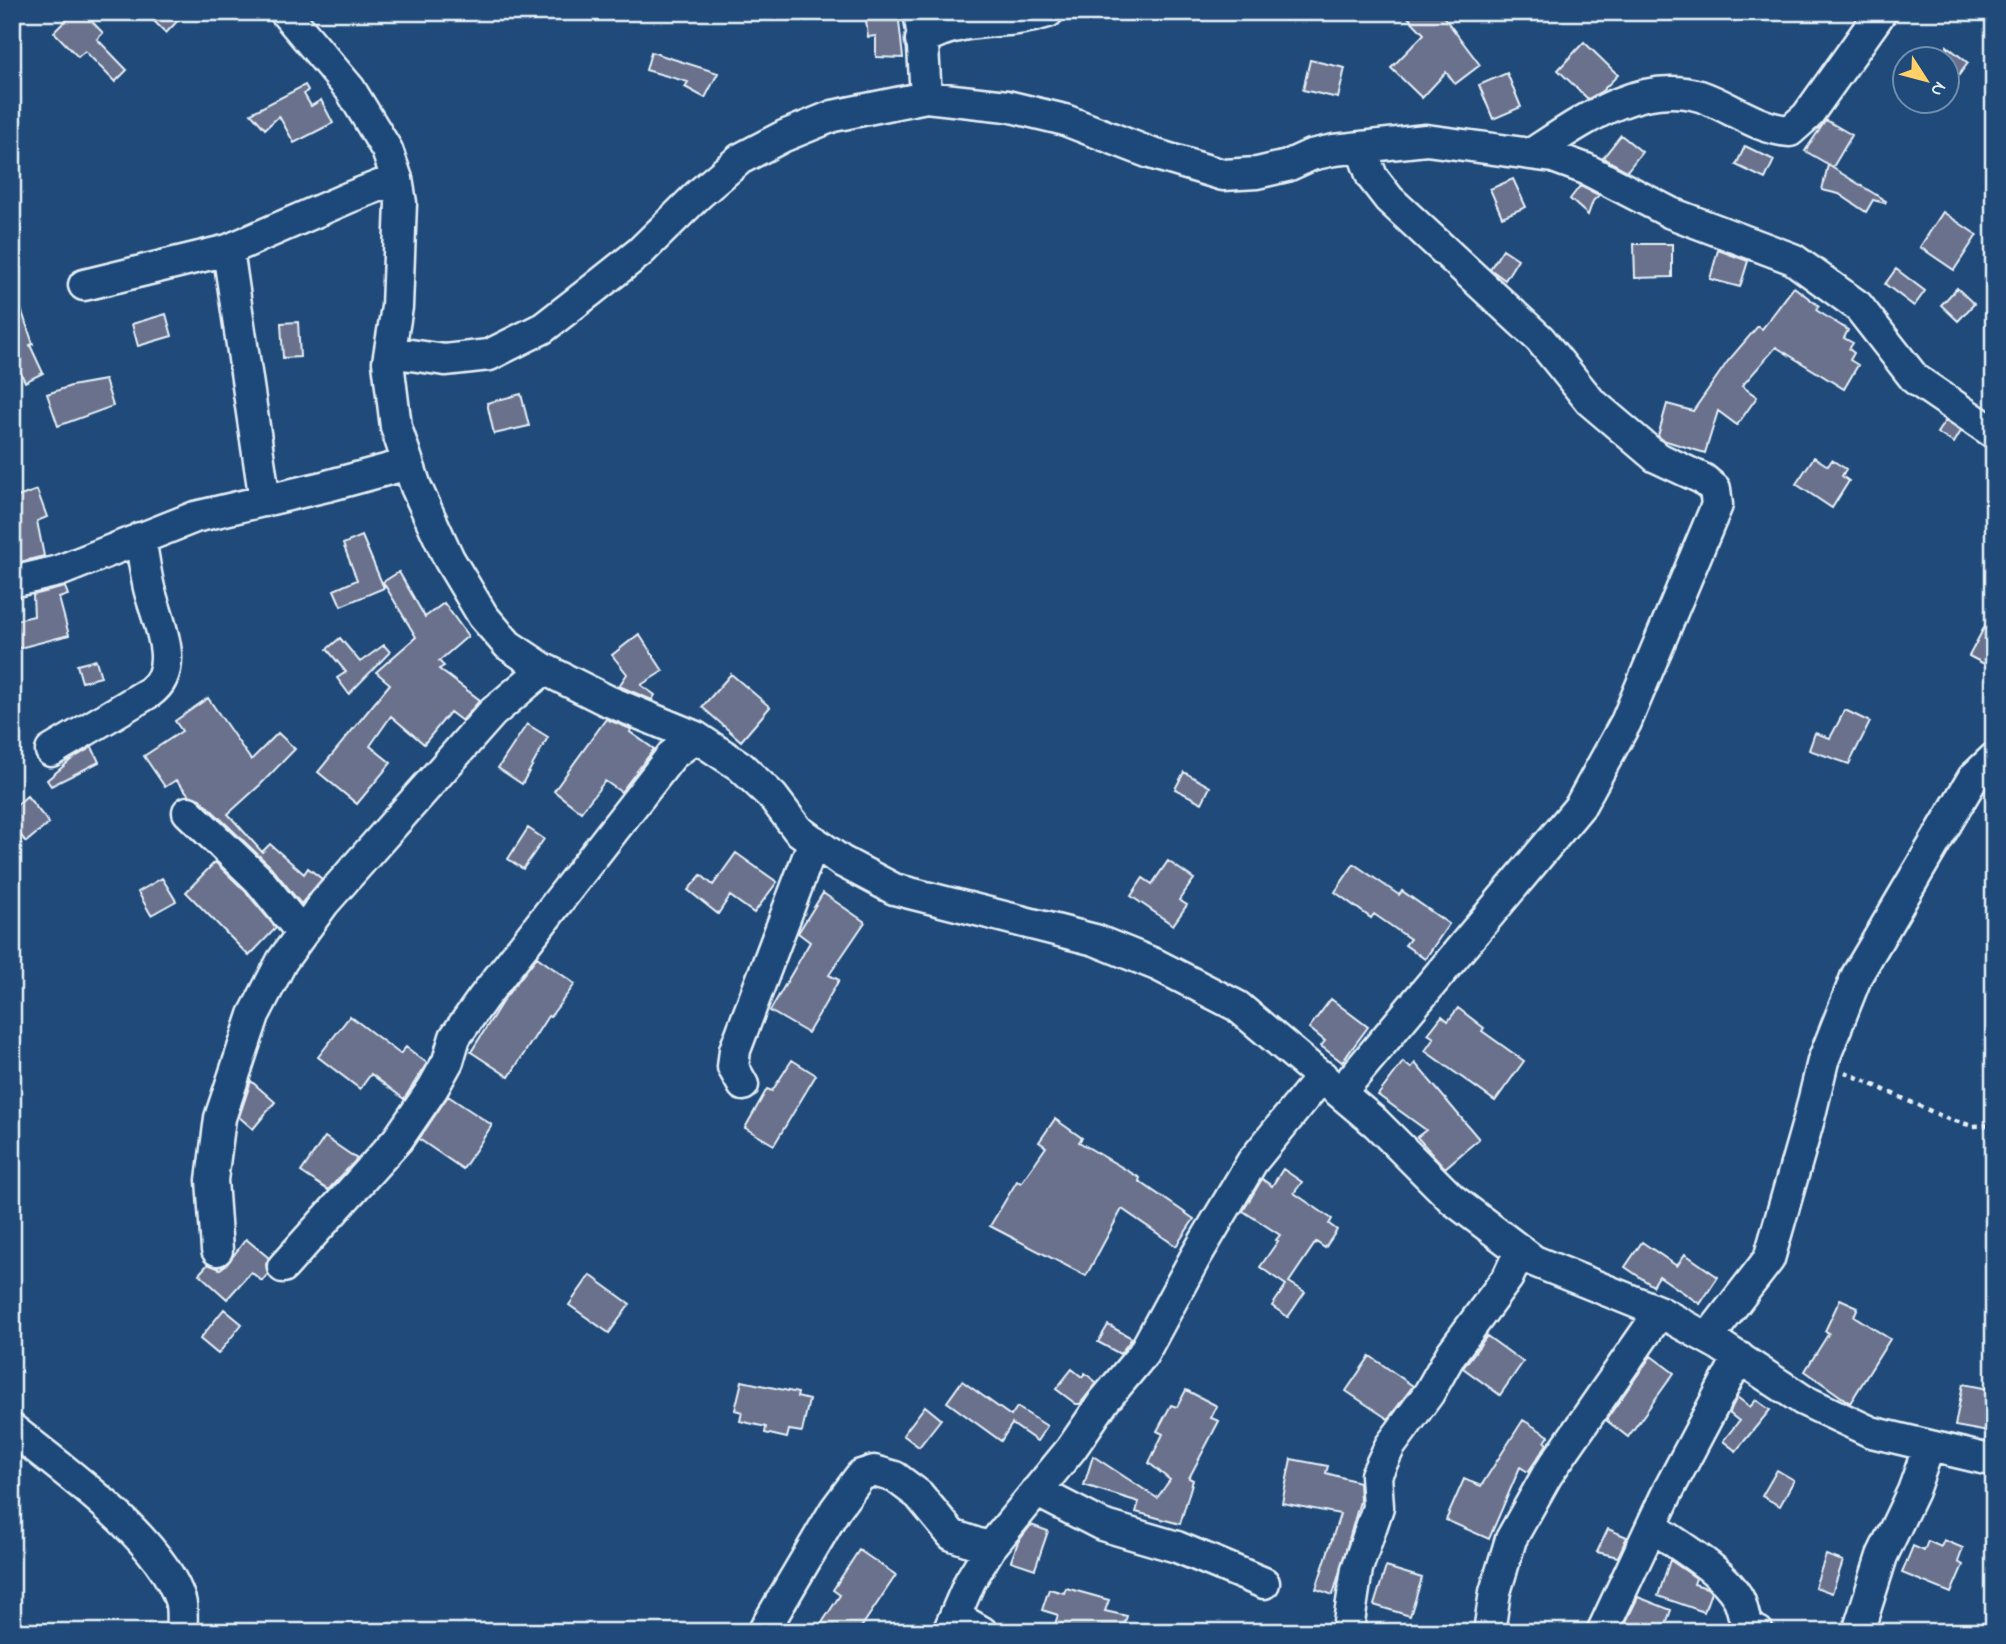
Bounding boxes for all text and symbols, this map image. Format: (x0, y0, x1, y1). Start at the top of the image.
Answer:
north arrow (1890, 46, 1960, 116)
text: N (1923, 75, 1952, 102)

